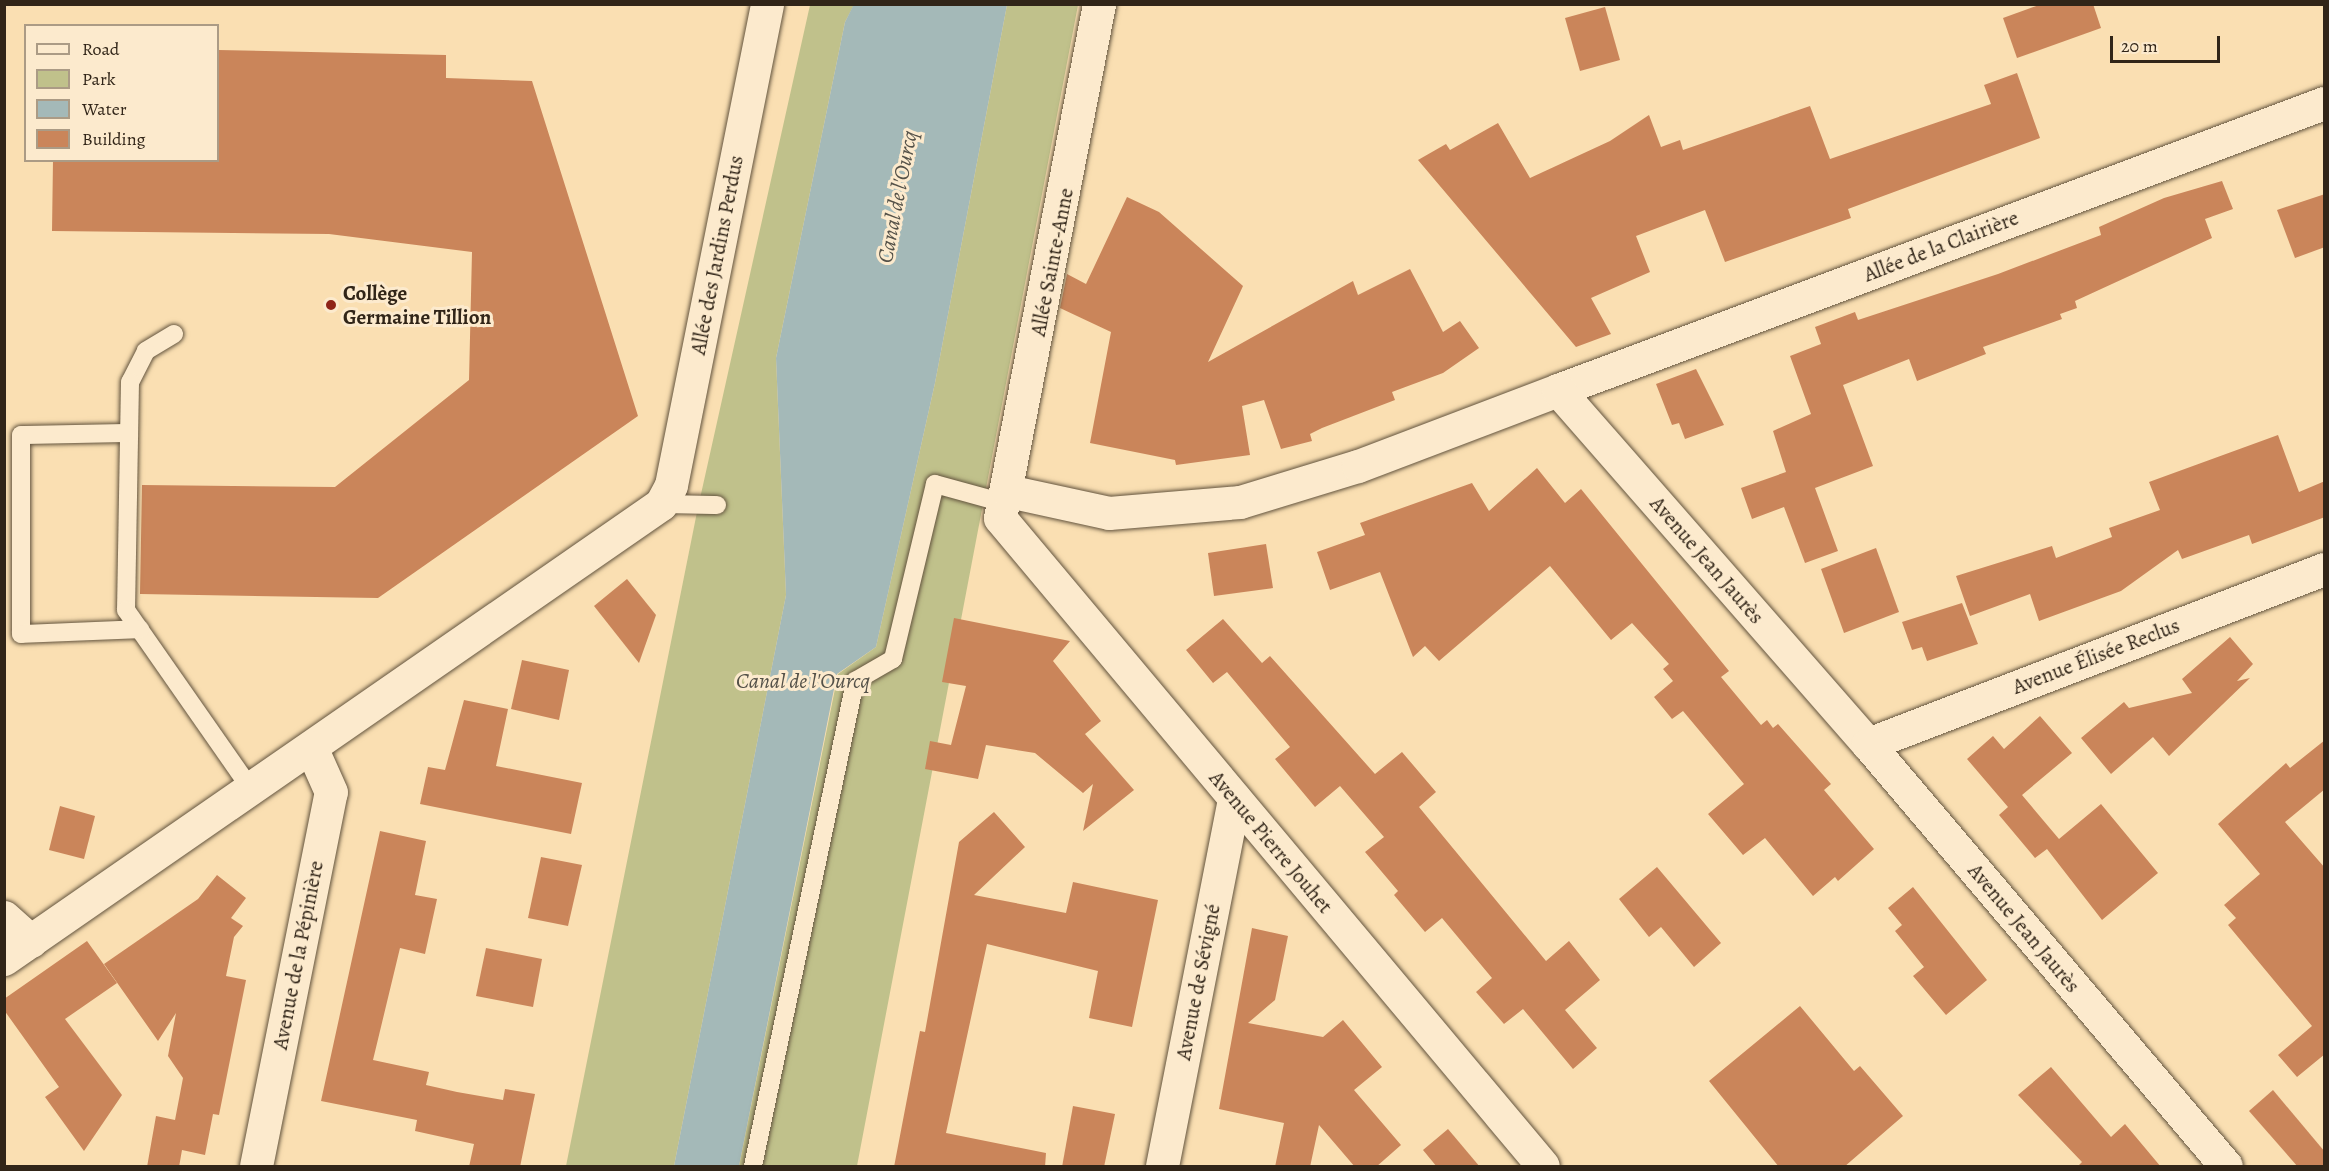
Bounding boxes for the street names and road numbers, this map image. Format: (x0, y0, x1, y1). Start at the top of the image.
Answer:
street label: Allée des Jardins Perdus (685, 153, 749, 357)
street label: Allée Sainte-Anne (1025, 186, 1079, 338)
street label: Allée de la Clairière (1860, 205, 2022, 287)
street label: Avenue Jean Jaurès (1645, 491, 1769, 629)
street label: Avenue Élisée Reclus (2009, 613, 2183, 699)
street label: Avenue Pierre Jouhet (1204, 766, 1338, 918)
street label: Avenue de la Pépinière (267, 858, 329, 1052)
street label: Avenue Jean Jaurès (1963, 858, 2085, 998)
street label: Avenue de Sévigné (1171, 902, 1225, 1062)

